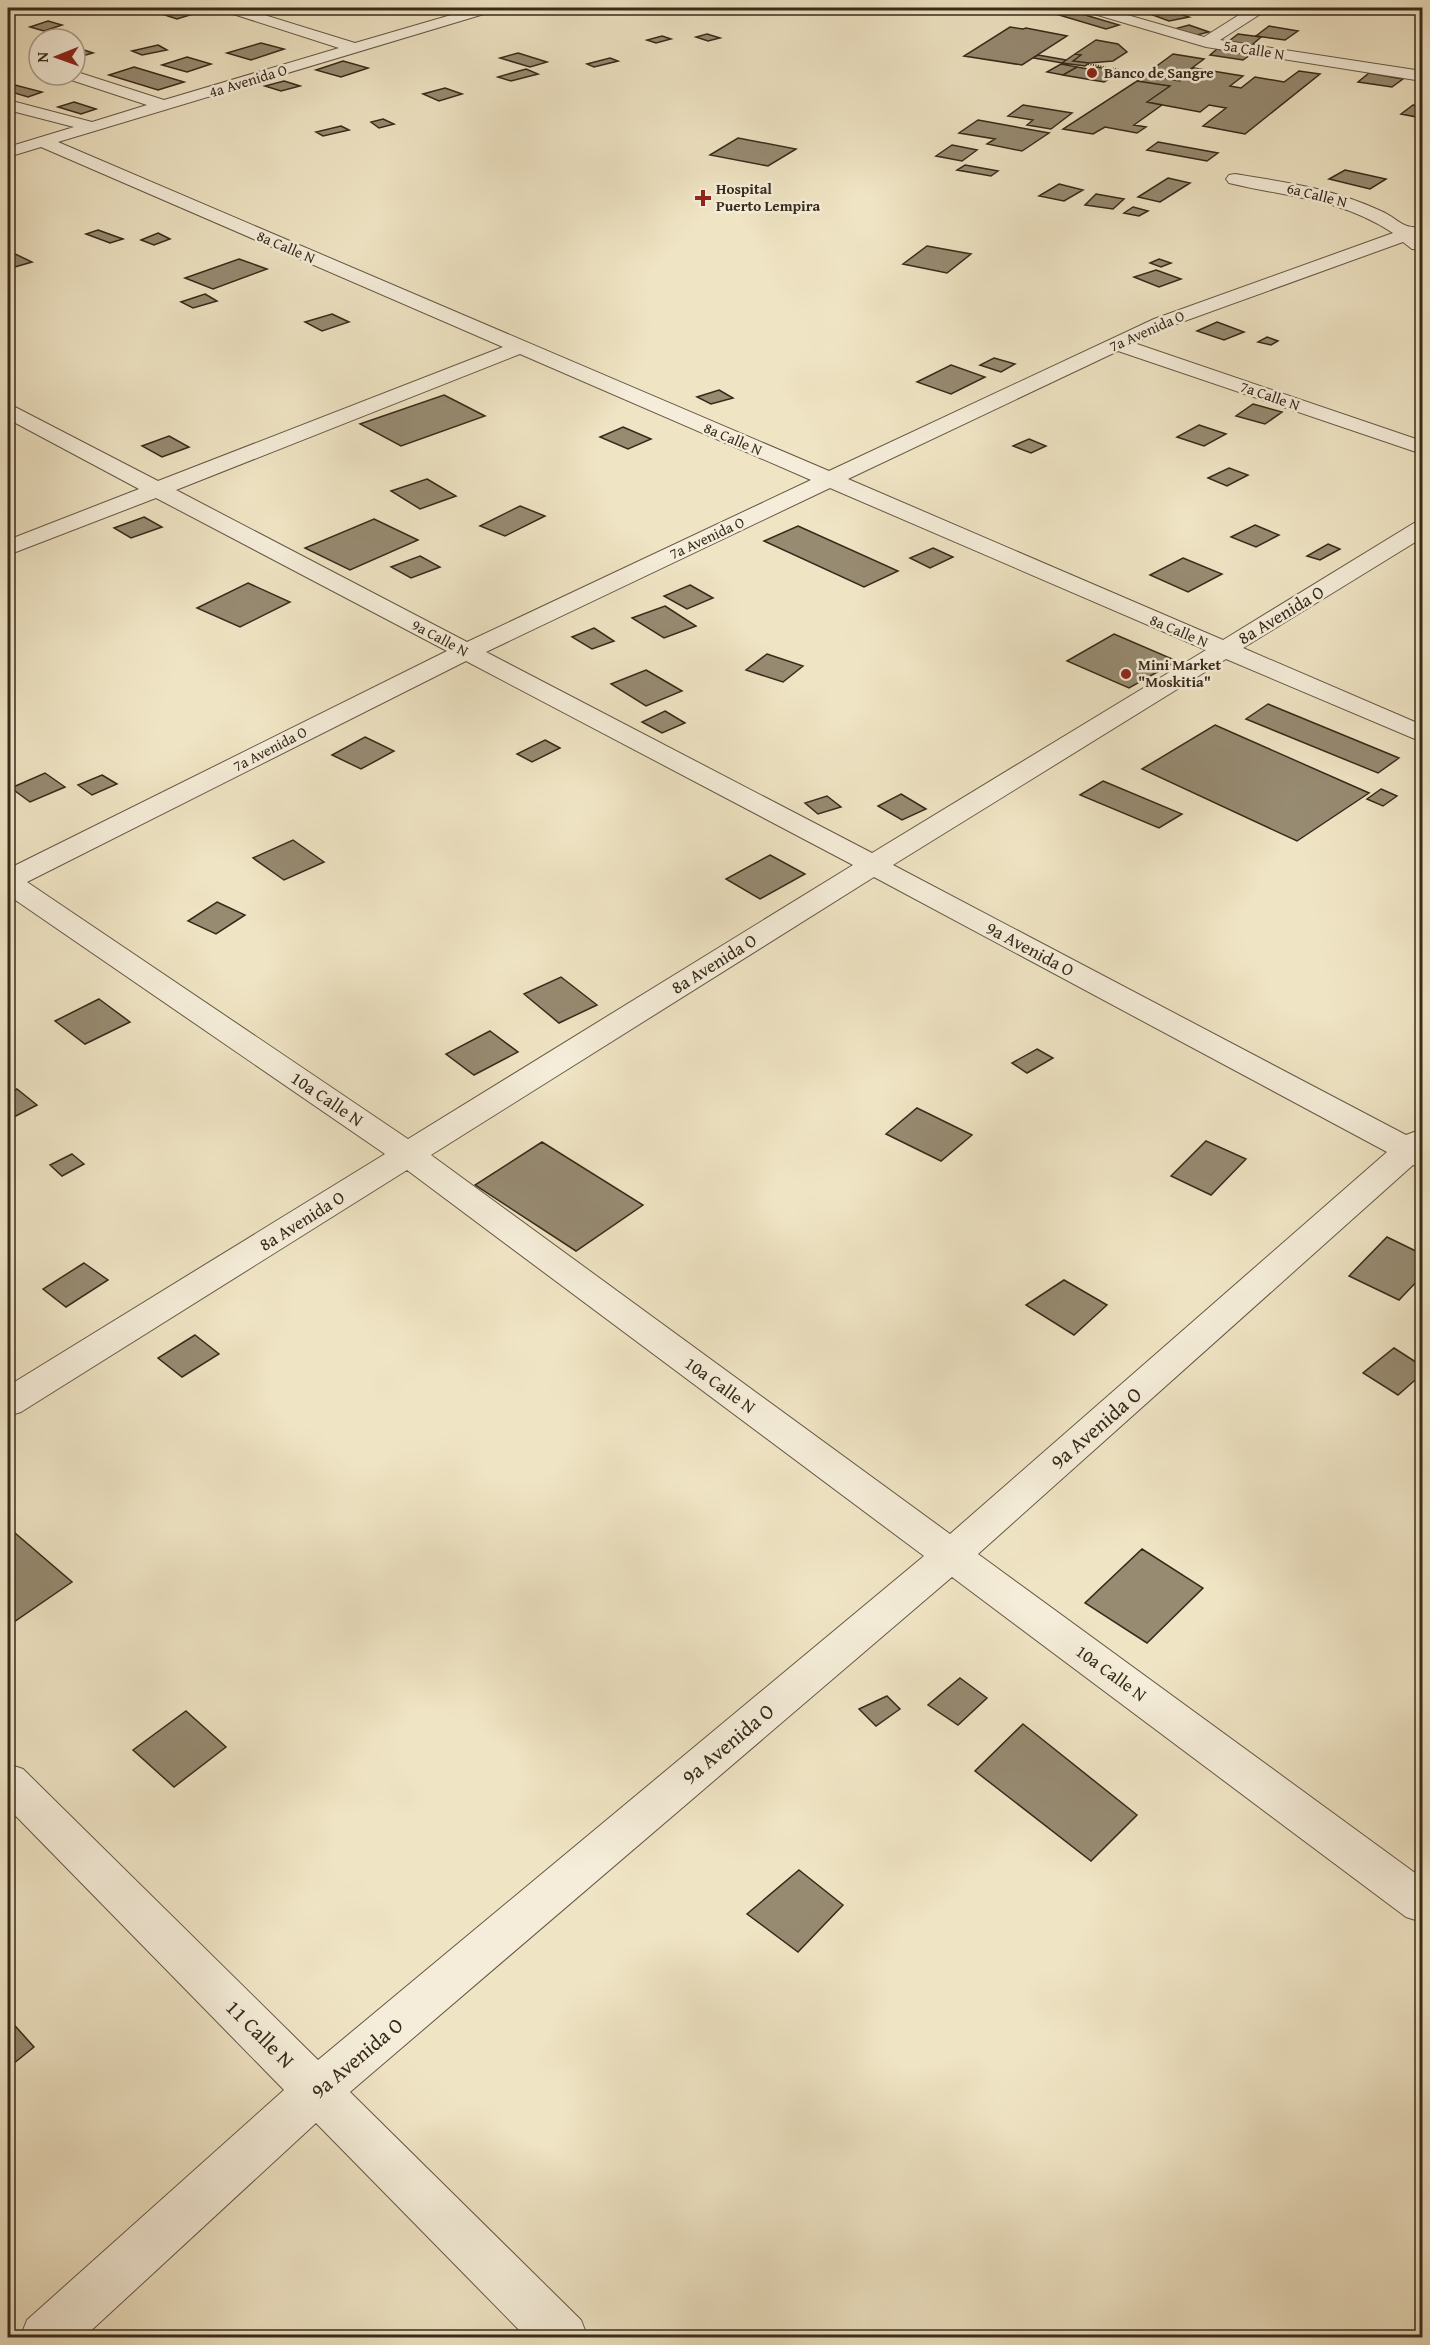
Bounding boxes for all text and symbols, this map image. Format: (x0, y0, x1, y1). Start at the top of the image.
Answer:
north arrow (27, 27, 87, 87)
street label: 5a Calle N (1222, 34, 1286, 65)
text: N (30, 51, 54, 63)
street label: 4a Avenida O (206, 59, 289, 102)
place label: Banco de Sangre (1104, 62, 1214, 83)
marker: Banco de Sangre (1085, 66, 1099, 80)
street label: 6a Calle N (1285, 177, 1350, 212)
place label: Hospital Puerto Lempira (716, 178, 821, 216)
marker: Hospital Puerto Lempira (694, 189, 712, 207)
street label: 8a Calle N (254, 225, 319, 268)
street label: 7a Avenida O (1106, 305, 1188, 356)
street label: 7a Calle N (1238, 376, 1303, 416)
street label: 8a Calle N (701, 417, 766, 460)
street label: 7a Avenida O (666, 511, 748, 564)
street label: 8a Avenida O (1233, 578, 1329, 651)
street label: 8a Calle N (1147, 609, 1212, 652)
street label: 9a Calle N (408, 614, 472, 661)
place label: Mini Market "Moskitia" (1138, 654, 1221, 692)
marker: Mini Market "Moskitia" (1119, 667, 1133, 681)
street label: 7a Avenida O (229, 721, 310, 776)
street label: 9a Avenida O (981, 914, 1079, 983)
street label: 8a Avenida O (666, 927, 762, 1001)
street label: 10a Calle N (286, 1064, 369, 1133)
street label: 8a Avenida O (254, 1184, 350, 1258)
street label: 10a Calle N (679, 1349, 762, 1420)
street label: 9a Avenida O (1043, 1379, 1148, 1476)
street label: 10a Calle N (1070, 1637, 1153, 1708)
street label: 9a Avenida O (675, 1696, 781, 1792)
street label: 11 Calle N (219, 1992, 302, 2075)
street label: 9a Avenida O (304, 2010, 410, 2106)

